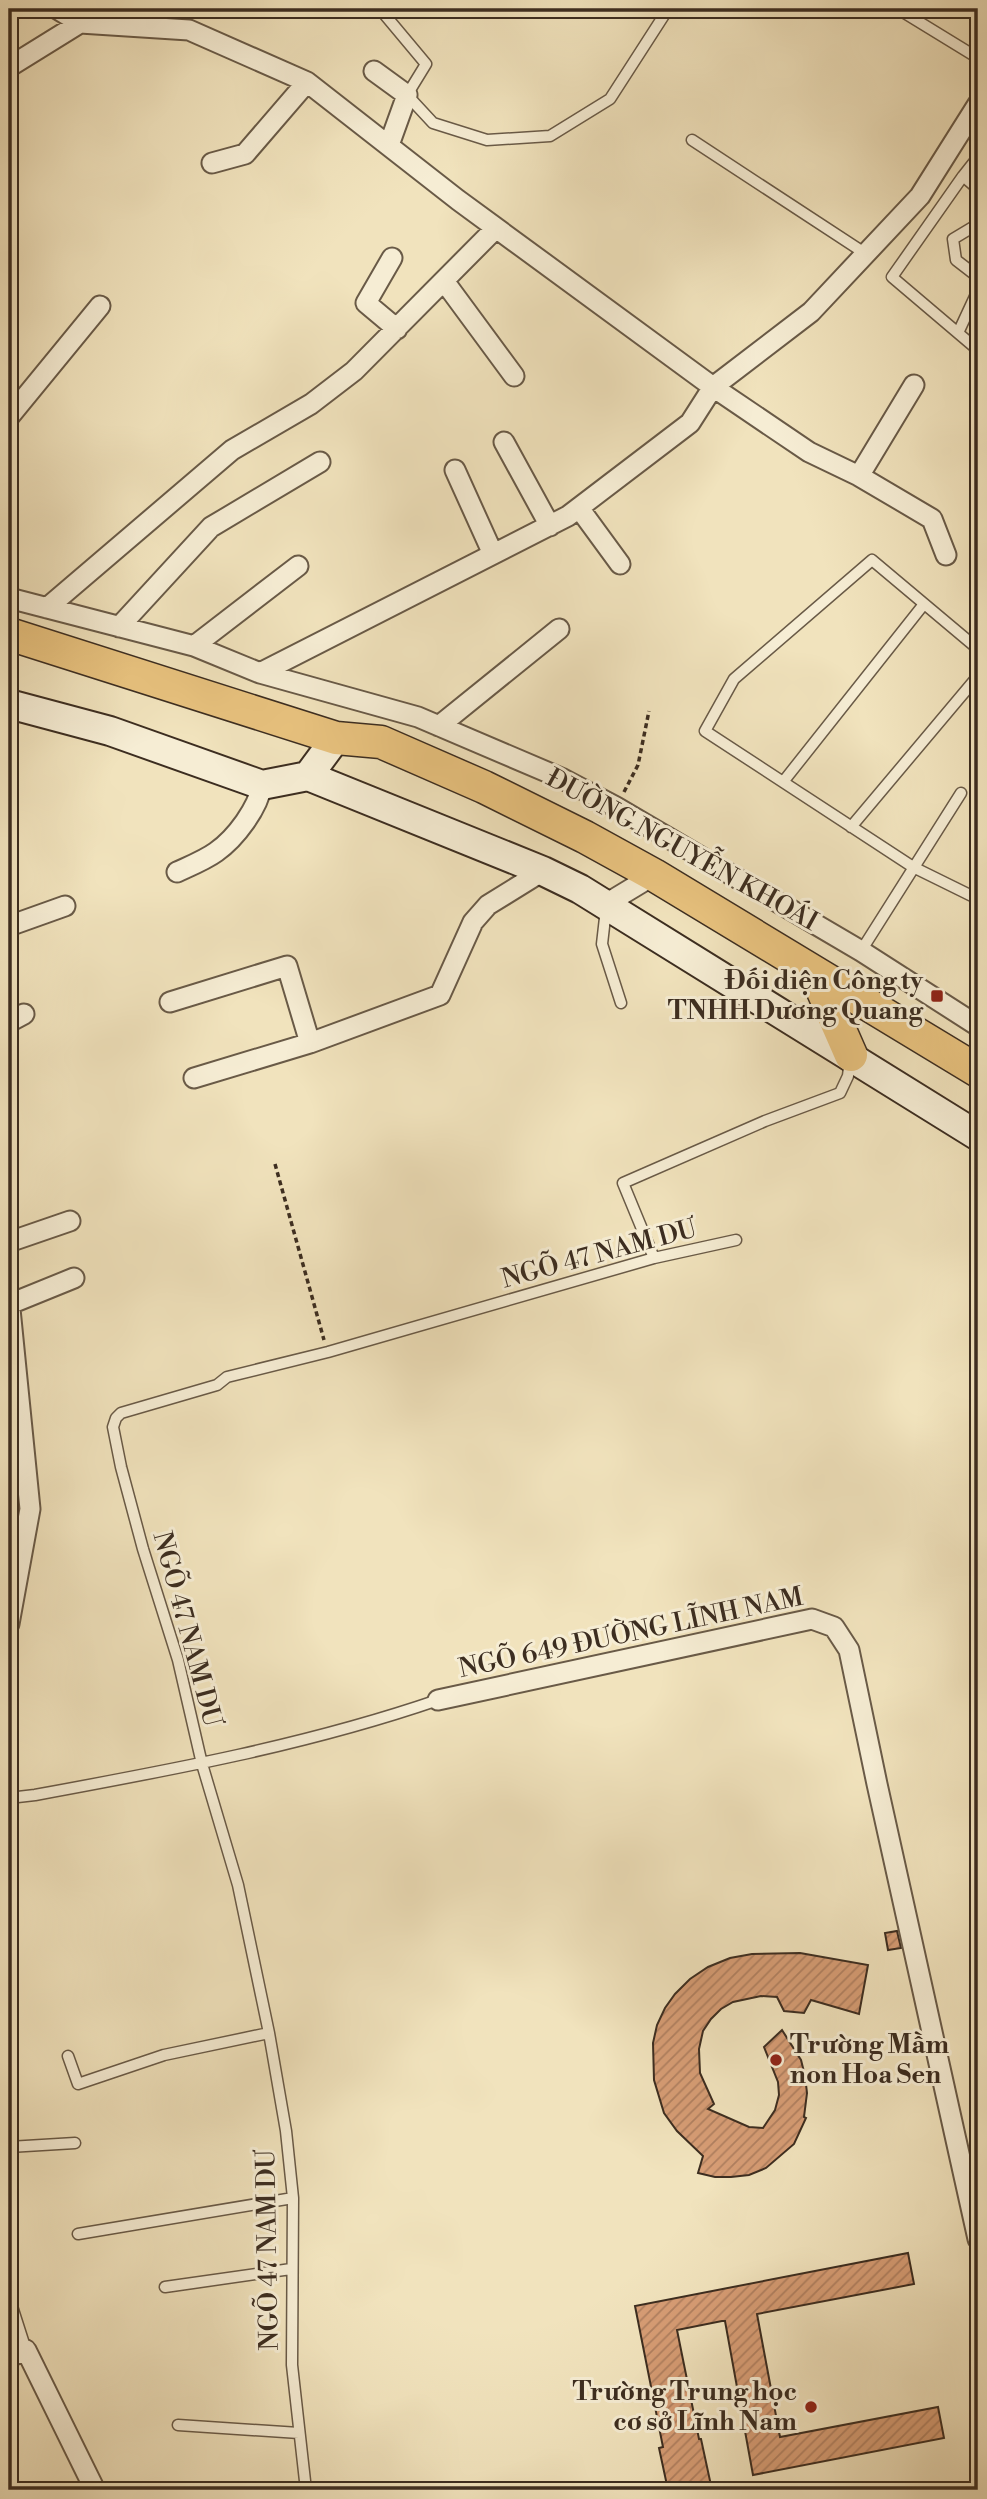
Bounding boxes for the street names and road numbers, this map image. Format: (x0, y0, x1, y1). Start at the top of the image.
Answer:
street label: ĐƯỜNG NGUYỄN KHOÁI (541, 758, 826, 938)
street label: NGÕ 47 NAM DƯ (498, 1211, 701, 1295)
street label: NGÕ 47 NAM DƯ (146, 1528, 230, 1731)
street label: NGÕ 649 ĐƯỜNG LĨNH NAM (455, 1579, 806, 1685)
street label: NGÕ 47 NAM DƯ (249, 2149, 286, 2351)

